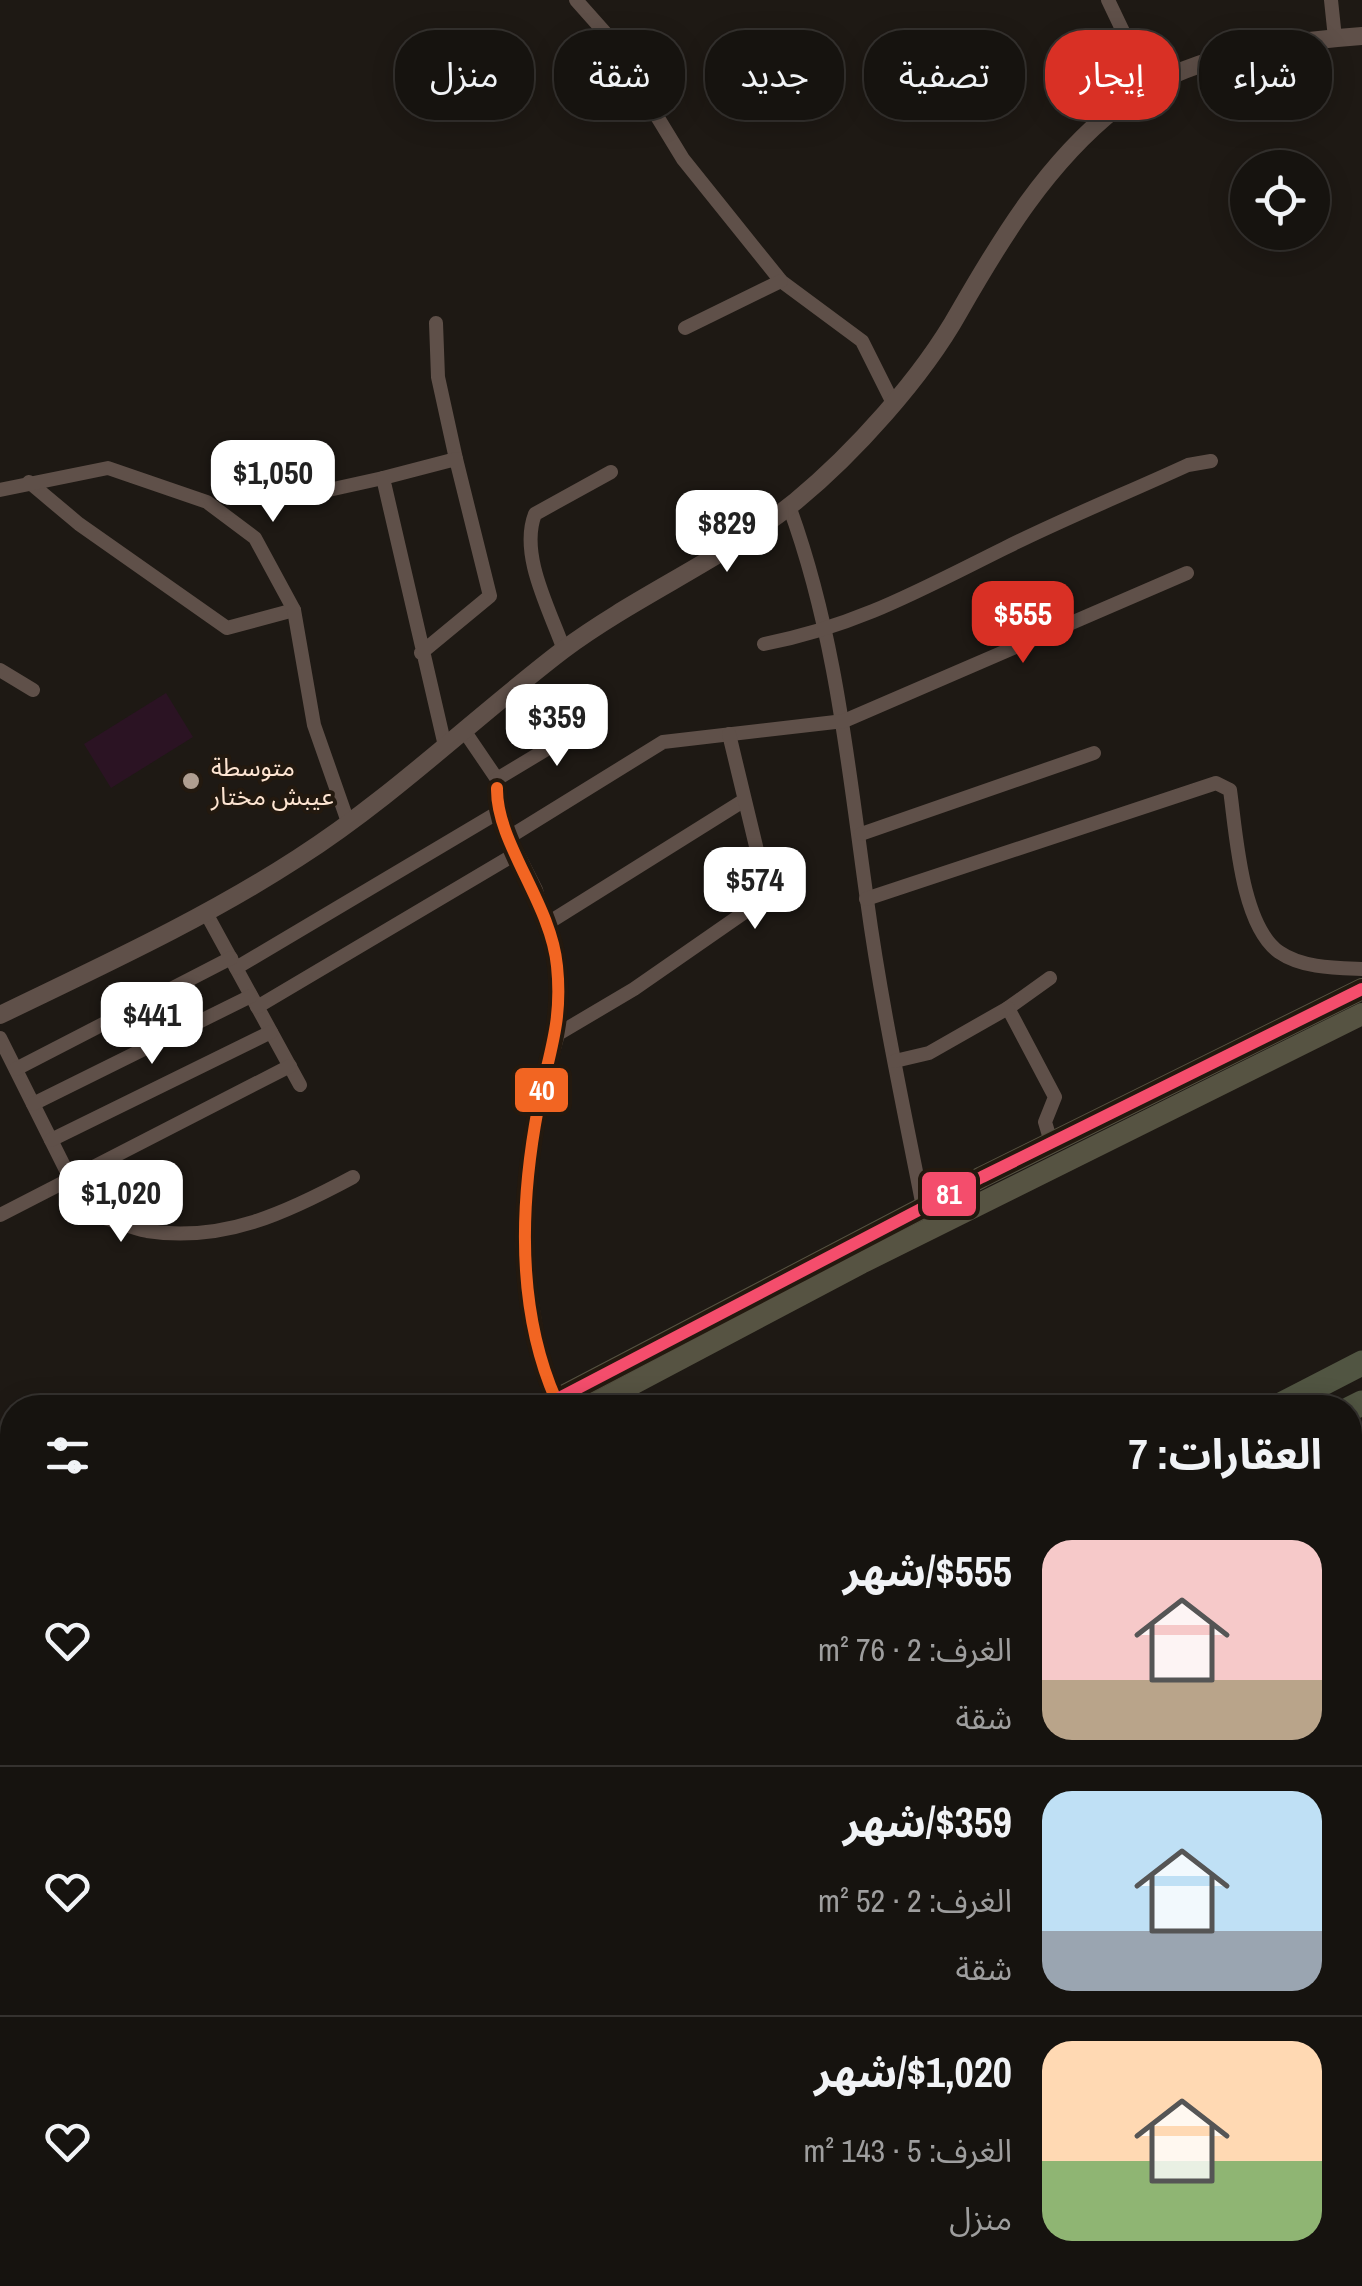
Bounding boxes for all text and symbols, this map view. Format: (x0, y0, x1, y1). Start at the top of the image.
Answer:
chip: منزل (395, 30, 534, 120)
chip: شقة (554, 30, 685, 120)
chip: جديد (705, 30, 844, 120)
chip: تصفية (864, 30, 1025, 120)
chip: إيجار (1045, 30, 1179, 120)
chip: شراء (1199, 30, 1332, 120)
map controls (1230, 150, 1330, 250)
button: locate (1230, 150, 1330, 250)
pin: $1,050 (192, 440, 354, 525)
text: $1,050 (233, 451, 313, 494)
pin: $829 (668, 490, 786, 575)
text: $829 (698, 501, 756, 544)
pin: $555 (964, 581, 1082, 666)
text: $555 (994, 592, 1052, 635)
pin: $359 (498, 684, 616, 769)
text: $359 (528, 695, 586, 738)
place label: متوسطة عيبش مختار (210, 750, 334, 813)
marker: متوسطة عيبش مختار (180, 770, 202, 792)
pin: $574 (696, 847, 814, 932)
text: $574 (726, 858, 784, 901)
pin: $441 (93, 982, 211, 1067)
text: $441 (123, 993, 181, 1036)
line badge: 40 (513, 1066, 570, 1114)
text: 40 (529, 1071, 555, 1109)
pin: $1,020 (40, 1160, 202, 1245)
line badge: 81 (920, 1170, 978, 1218)
text: $1,020 (81, 1171, 161, 1214)
text: 81 (936, 1175, 962, 1213)
text: العقارات: 7 (1129, 1426, 1322, 1482)
icon: filters (40, 1428, 95, 1483)
text: $555/شهر (843, 1543, 1012, 1599)
icon: home (1122, 1580, 1242, 1700)
icon: heart (40, 1613, 95, 1668)
text: الغرف: 2 · 76 m² (818, 1628, 1012, 1671)
text: شقة (956, 1696, 1012, 1739)
text: $359/شهر (843, 1794, 1012, 1850)
icon: home (1122, 1831, 1242, 1951)
icon: heart (40, 1864, 95, 1919)
text: الغرف: 2 · 52 m² (818, 1879, 1012, 1922)
text: شقة (956, 1947, 1012, 1990)
text: $1,020/شهر (814, 2044, 1012, 2100)
icon: home (1122, 2081, 1242, 2201)
icon: heart (40, 2114, 95, 2169)
text: الغرف: 5 · 143 m² (803, 2129, 1012, 2172)
text: منزل (949, 2197, 1012, 2240)

